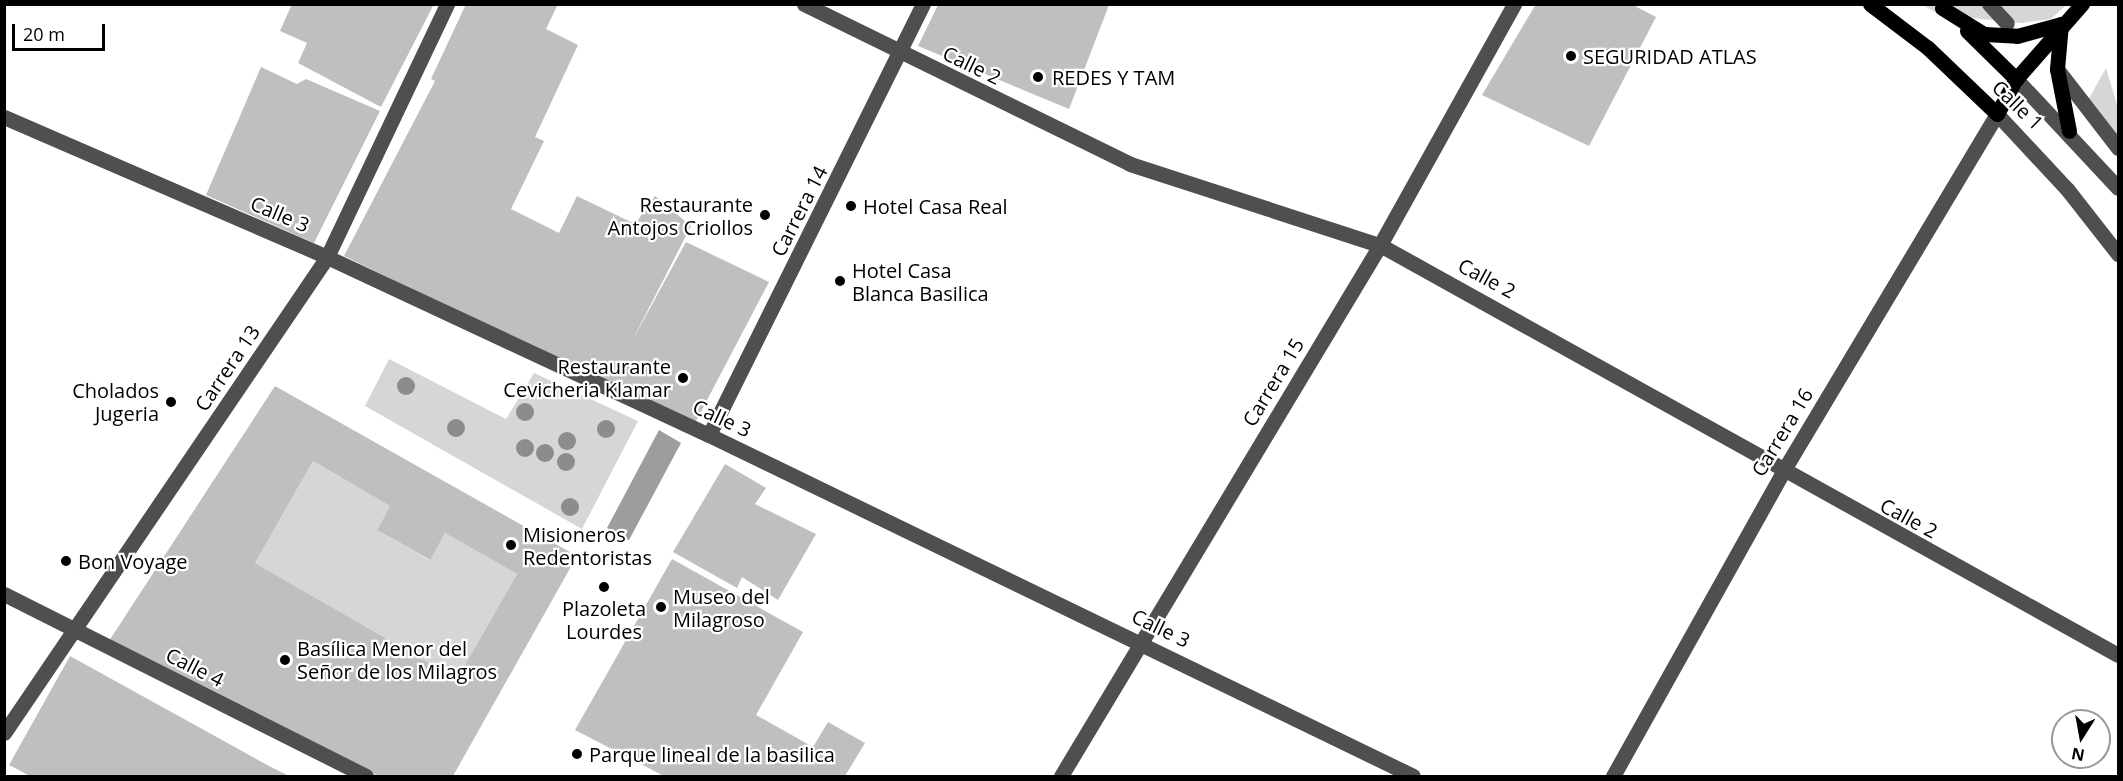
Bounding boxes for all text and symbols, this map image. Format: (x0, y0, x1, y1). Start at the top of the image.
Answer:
scale bar (15, 12, 108, 50)
text: 20 m (23, 22, 65, 46)
street label: Calle 2 (939, 41, 1005, 89)
place label: SEGURIDAD ATLAS (1583, 44, 1757, 68)
marker: SEGURIDAD ATLAS (1564, 49, 1578, 63)
place label: REDES Y TAM (1052, 65, 1175, 89)
marker: REDES Y TAM (1029, 68, 1047, 86)
street label: Calle 1 (1987, 75, 2049, 135)
street label: Carrera 14 (766, 162, 832, 260)
street label: Calle 3 (247, 191, 313, 237)
place label: Restaurante Antojos Criollos (608, 192, 753, 239)
place label: Hotel Casa Real (863, 194, 1008, 218)
marker: Hotel Casa Real (844, 199, 858, 213)
marker: Restaurante Antojos Criollos (758, 208, 772, 222)
street label: Calle 2 (1454, 253, 1520, 303)
place label: Hotel Casa Blanca Basilica (852, 258, 989, 305)
marker: Hotel Casa Blanca Basilica (833, 274, 847, 288)
street label: Carrera 13 (189, 320, 265, 416)
street label: Carrera 15 (1237, 334, 1309, 430)
place label: Restaurante Cevicheria Klamar (503, 354, 671, 401)
marker: Restaurante Cevicheria Klamar (676, 371, 690, 385)
place label: Cholados Jugeria (72, 378, 159, 425)
street label: Carrera 16 (1746, 384, 1818, 480)
street label: Calle 3 (689, 394, 755, 442)
marker: Cholados Jugeria (164, 395, 178, 409)
street label: Calle 2 (1876, 493, 1942, 543)
place label: Misioneros Redentoristas (523, 522, 652, 569)
marker: Misioneros Redentoristas (504, 538, 518, 552)
place label: Bon Voyage (78, 549, 188, 573)
marker: Bon Voyage (59, 554, 73, 568)
marker: Plazoleta Lourdes (597, 580, 611, 594)
place label: Museo del Milagroso (673, 584, 770, 631)
place label: Plazoleta Lourdes (562, 596, 646, 643)
marker: Museo del Milagroso (654, 600, 668, 614)
street label: Calle 3 (1128, 604, 1194, 652)
place label: Basílica Menor del Señor de los Milagros (297, 636, 497, 683)
street label: Calle 4 (162, 642, 228, 692)
marker: Basílica Menor del Señor de los Milagros (278, 653, 292, 667)
north arrow (2051, 709, 2111, 769)
place label: Parque lineal de la basilica (589, 742, 835, 766)
text: N (2069, 743, 2086, 767)
marker: Parque lineal de la basilica (570, 747, 584, 761)

